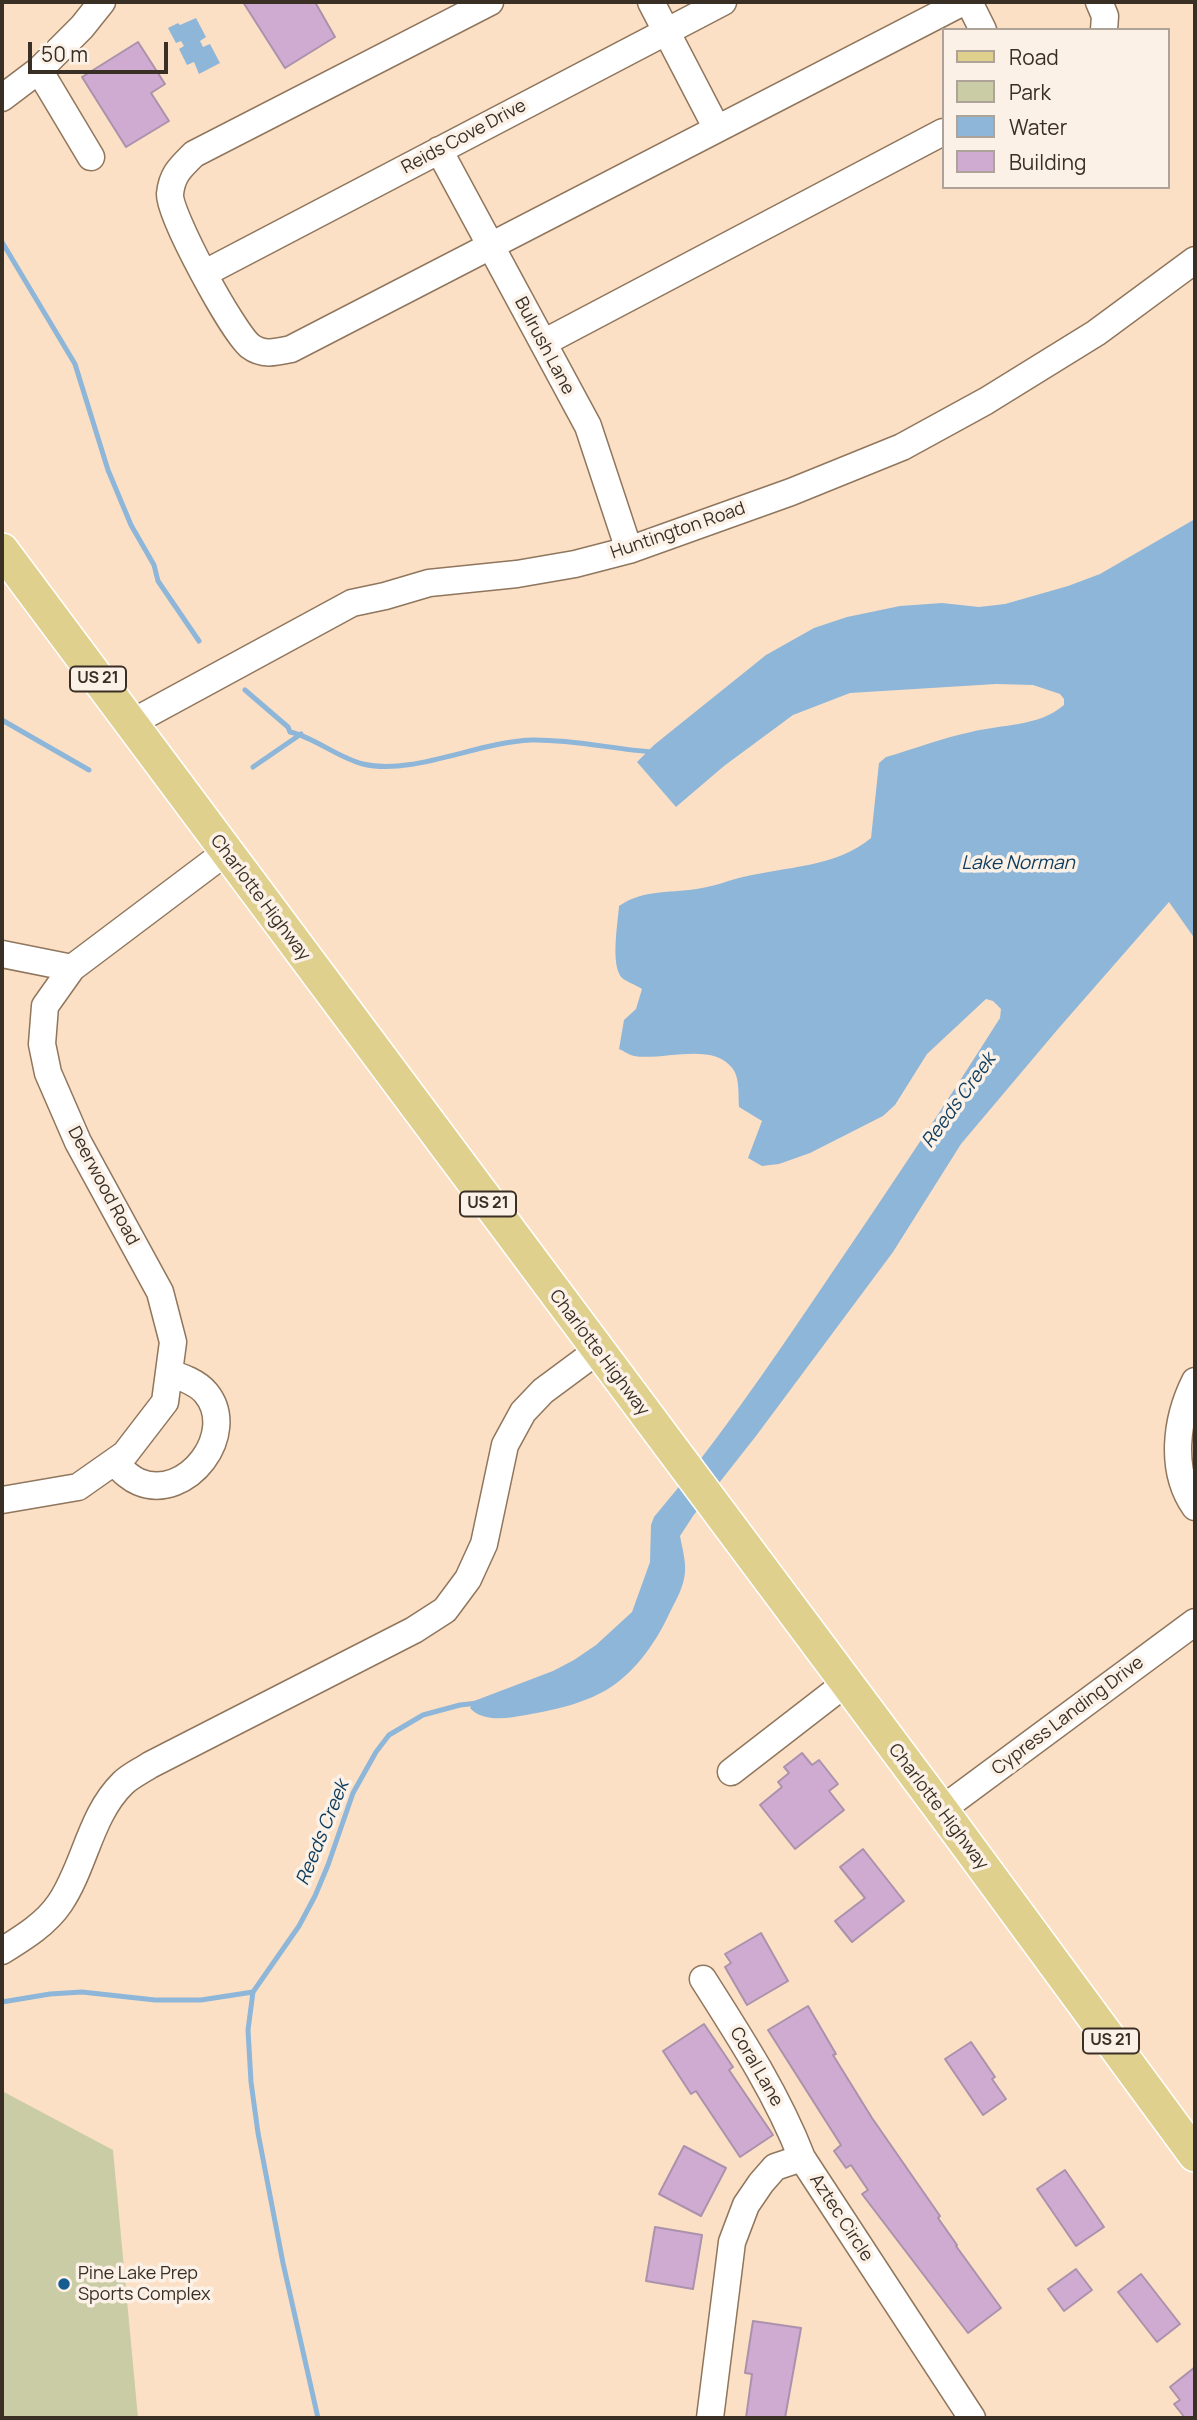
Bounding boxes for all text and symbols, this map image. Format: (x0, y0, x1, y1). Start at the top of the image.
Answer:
scale bar (32, 28, 172, 72)
legend (942, 28, 1169, 189)
text: 50 m (41, 40, 88, 68)
text: Road (1009, 43, 1059, 71)
text: Park (1009, 78, 1051, 106)
street label: Reids Cove Drive (398, 95, 530, 179)
text: Water (1009, 113, 1067, 141)
text: Building (1009, 148, 1086, 176)
street label: Bulrush Lane (509, 294, 579, 398)
street label: Huntington Road (608, 498, 748, 564)
road number: US 21 (70, 666, 126, 692)
street label: Charlotte Highway (205, 831, 315, 965)
water label: Lake Norman (961, 853, 1075, 875)
water label: Reeds Creek (917, 1049, 1001, 1153)
street label: Deerwood Road (63, 1123, 143, 1249)
road number: US 21 (460, 1192, 516, 1216)
street label: Charlotte Highway (544, 1286, 654, 1420)
street label: Cypress Landing Drive (988, 1652, 1148, 1780)
street label: Charlotte Highway (883, 1740, 993, 1874)
water label: Reeds Creek (292, 1777, 354, 1889)
street label: Coral Lane (725, 2024, 787, 2110)
road number: US 21 (1083, 2028, 1139, 2054)
street label: Aztec Circle (805, 2170, 877, 2266)
place label: Pine Lake Prep Sports Complex (78, 2263, 210, 2306)
marker: Pine Lake Prep Sports Complex (56, 2276, 72, 2292)

